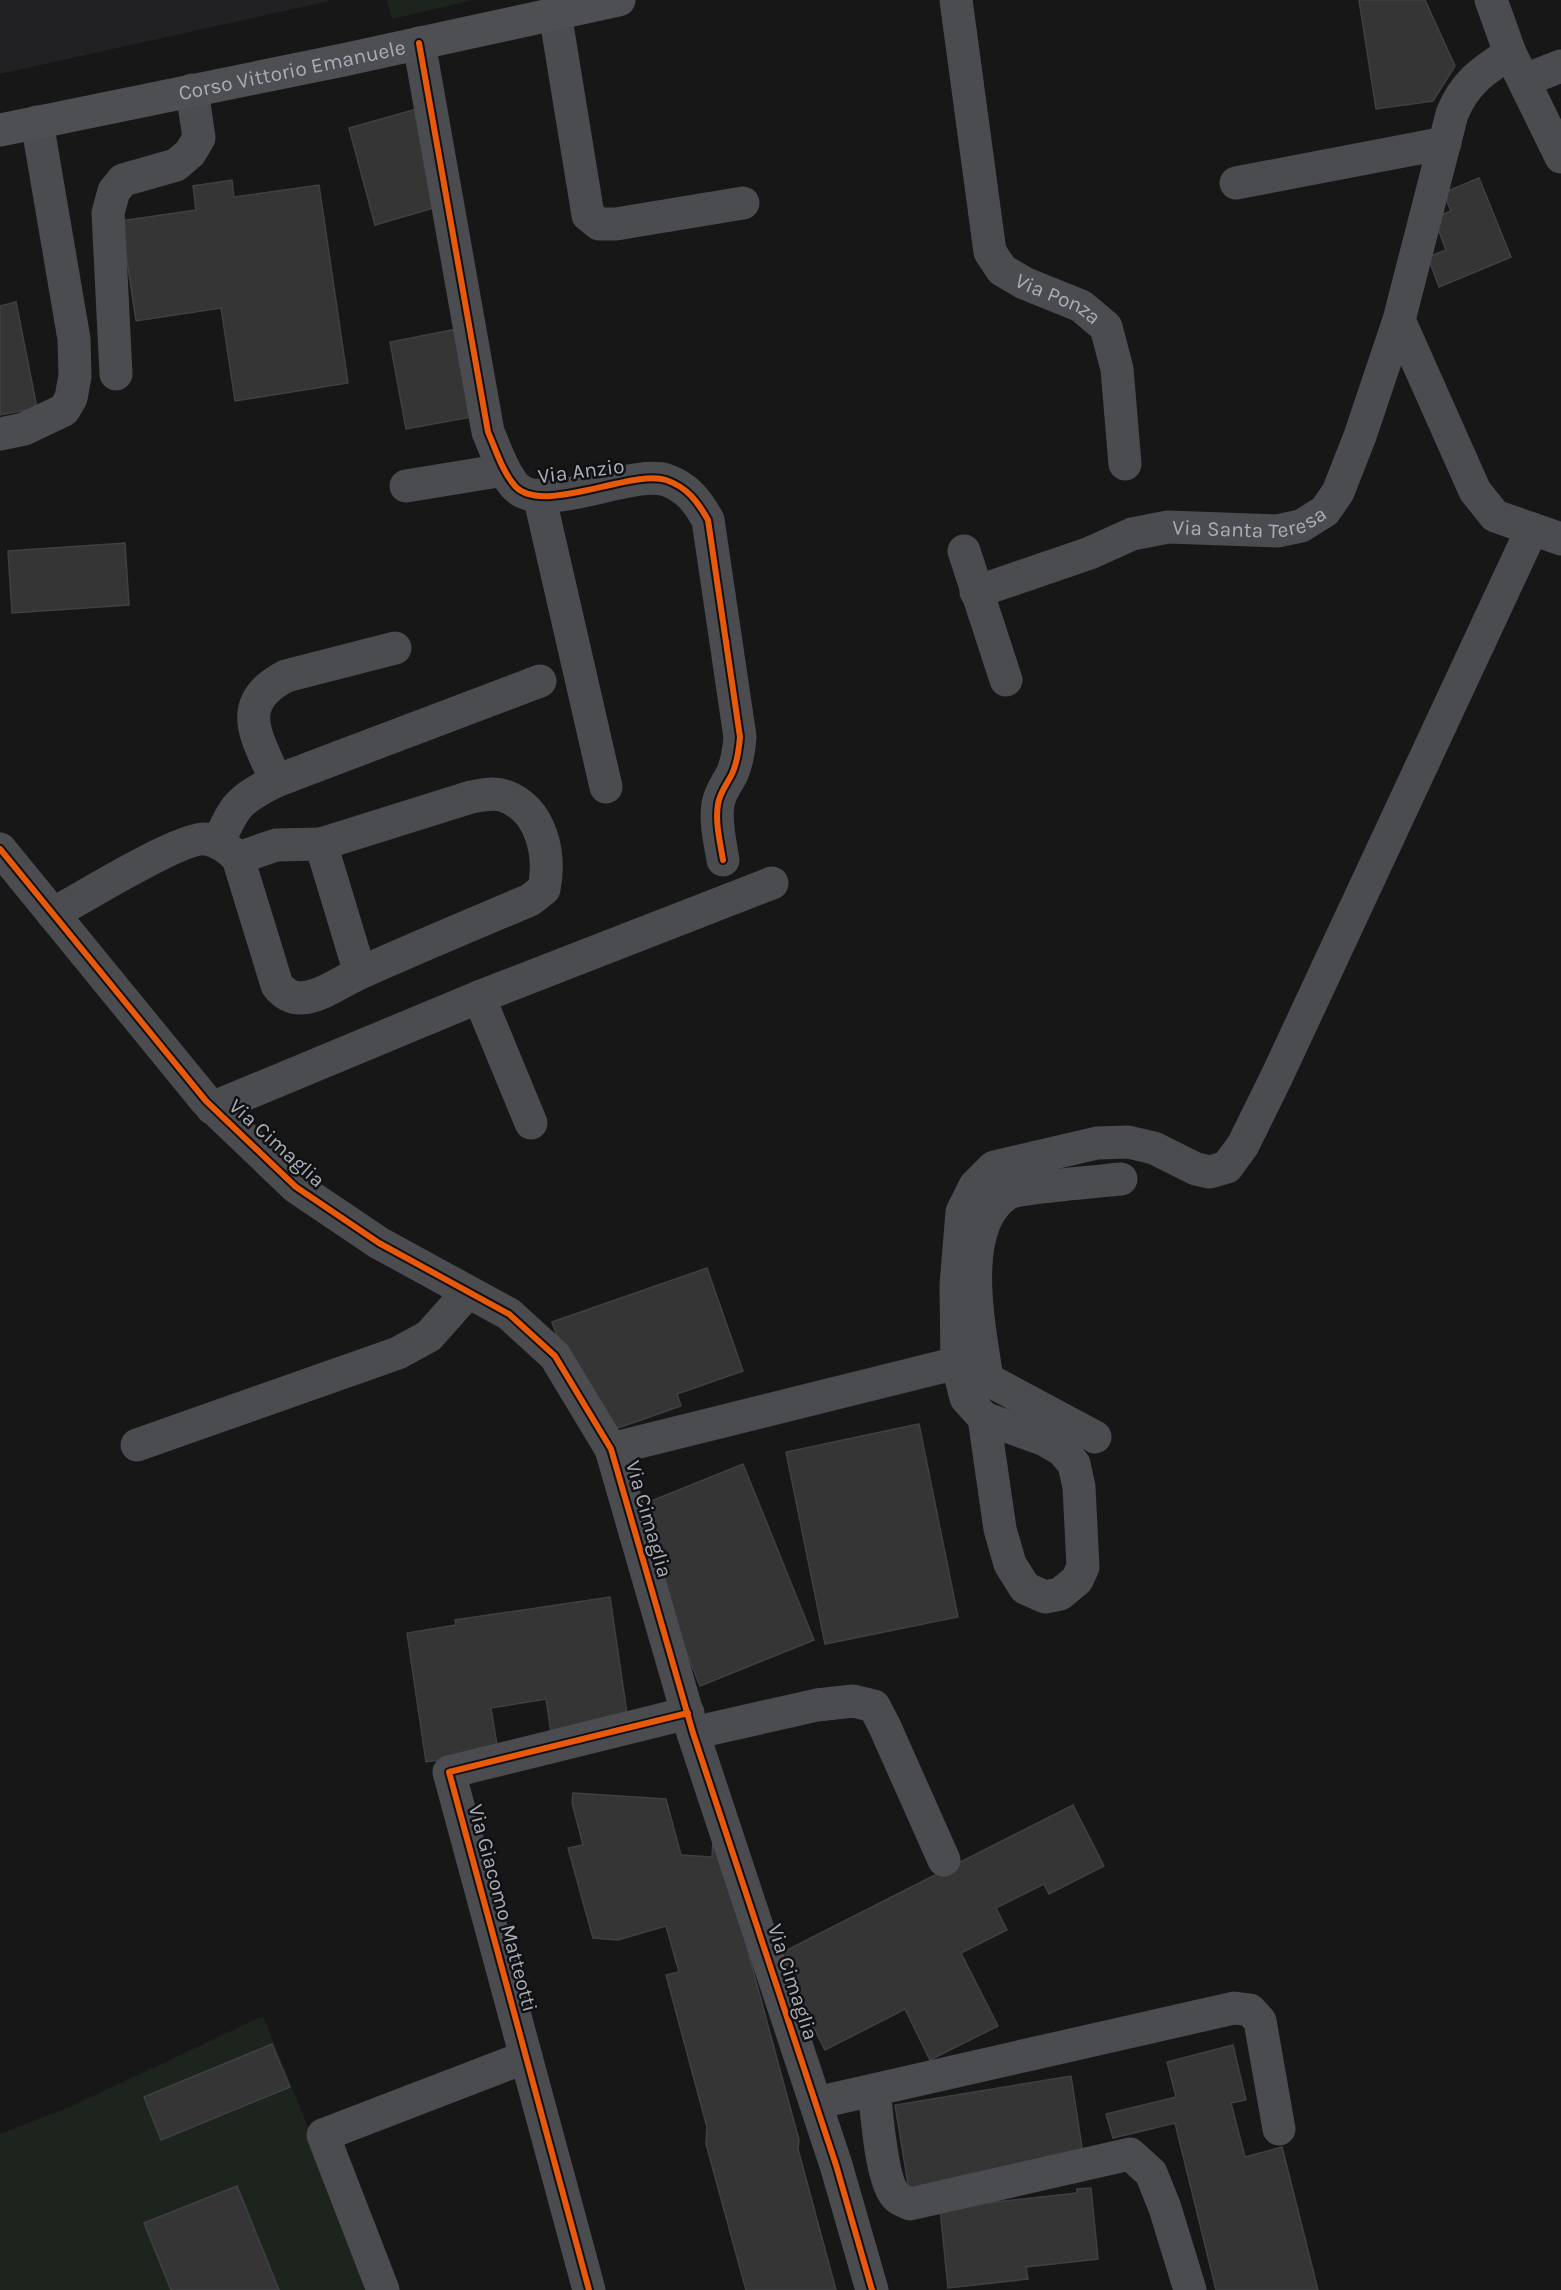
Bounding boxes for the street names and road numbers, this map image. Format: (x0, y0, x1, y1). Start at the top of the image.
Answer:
street label: Corso Vittorio Emanuele (176, 35, 408, 105)
street label: Via Ponza (1011, 268, 1106, 329)
street label: Via Anzio (536, 454, 626, 488)
street label: Via Santa Teresa (1172, 501, 1331, 543)
street label: Via Cimaglia (224, 1094, 330, 1192)
street label: Via Cimaglia (621, 1458, 677, 1580)
street label: Via Giacomo Matteotti (464, 1802, 542, 2014)
street label: Via Cimaglia (763, 1921, 823, 2043)

